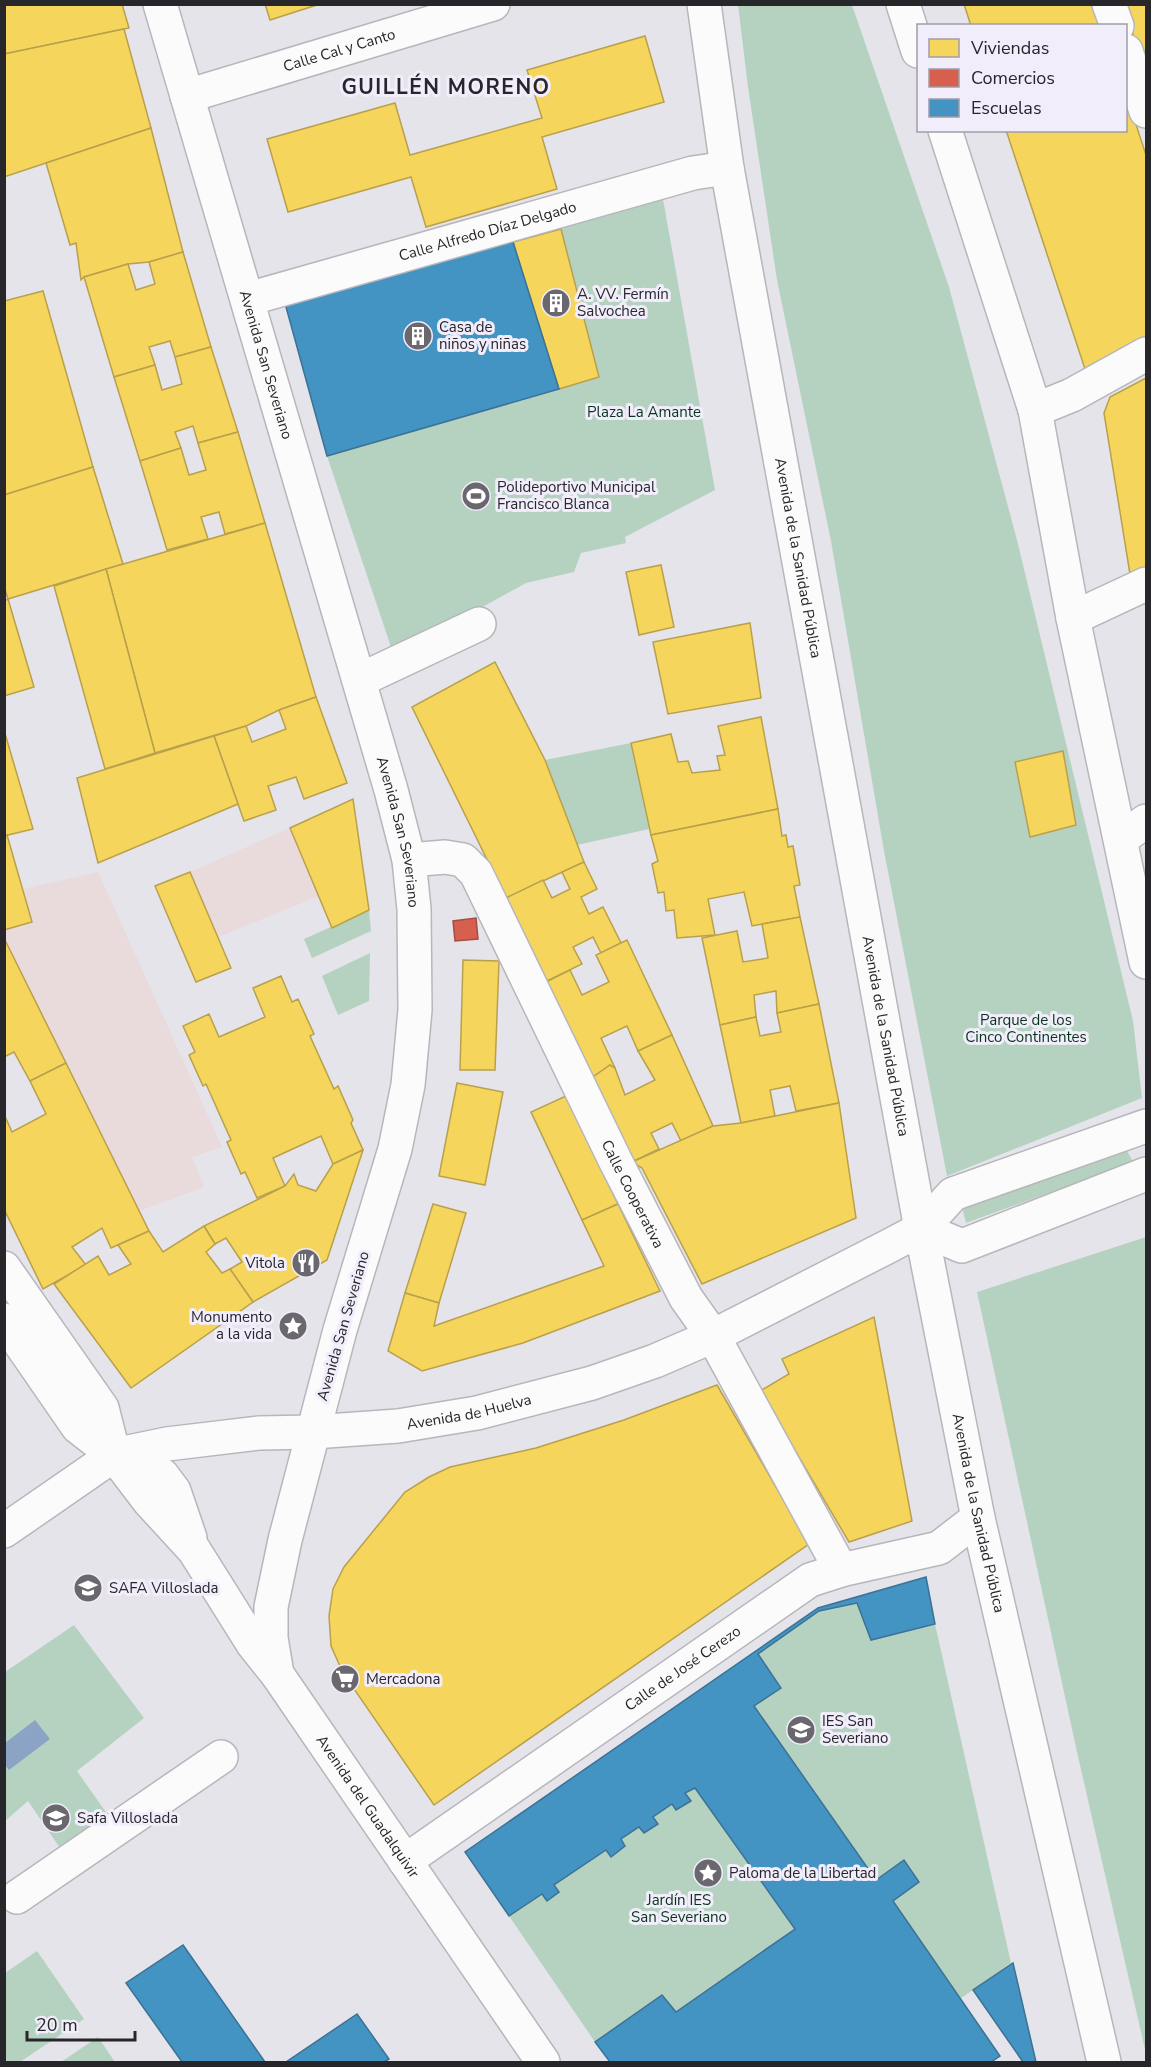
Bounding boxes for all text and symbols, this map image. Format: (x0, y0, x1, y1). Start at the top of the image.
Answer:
street label: Calle Cal y Canto (281, 24, 398, 77)
legend (917, 24, 1127, 132)
text: Viviendas (970, 36, 1050, 60)
text: Comercios (971, 66, 1055, 90)
district label: GUILLÉN MORENO (341, 73, 551, 101)
text: Escuelas (971, 96, 1042, 120)
street label: Calle Alfredo Díaz Delgado (396, 197, 579, 266)
place label: A. VV. Fermín Salvochea (577, 284, 669, 321)
building icon: A. VV. Fermín Salvochea (540, 287, 572, 319)
street label: Avenida San Severiano (235, 288, 297, 442)
place label: Casa de niños y niñas (439, 317, 526, 354)
building icon: Casa de niños y niñas (402, 320, 434, 352)
park label: Plaza La Amante (587, 402, 701, 422)
street label: Avenida de la Sanidad Pública (770, 456, 826, 660)
place label: Polideportivo Municipal Francisco Blanca (497, 477, 656, 514)
sports icon: Polideportivo Municipal Francisco Blanca (460, 480, 492, 512)
street label: Avenida San Severiano (372, 754, 424, 909)
street label: Avenida de la Sanidad Pública (858, 934, 914, 1138)
park label: Parque de los Cinco Continentes (965, 1010, 1087, 1047)
street label: Calle Cooperativa (597, 1137, 669, 1252)
restaurant icon: Vitola (290, 1247, 322, 1279)
street label: Avenida San Severiano (312, 1249, 374, 1403)
place label: Vitola (244, 1253, 285, 1273)
place label: Monumento a la vida (191, 1307, 272, 1344)
place icon: Monumento a la vida (277, 1310, 309, 1342)
street label: Avenida de Huelva (405, 1389, 533, 1434)
street label: Avenida de la Sanidad Pública (948, 1412, 1010, 1615)
school or university icon: SAFA Villoslada (72, 1572, 104, 1604)
place label: SAFA Villoslada (109, 1578, 219, 1598)
street label: Calle de José Cerezo (621, 1621, 745, 1716)
supermarket icon: Mercadona (329, 1663, 361, 1695)
place label: Mercadona (366, 1669, 440, 1689)
place label: IES San Severiano (822, 1711, 888, 1748)
school or university icon: IES San Severiano (785, 1714, 817, 1746)
street label: Avenida del Guadalquivir (312, 1731, 424, 1882)
school or university icon: Safa Villoslada (40, 1802, 72, 1834)
place label: Safa Villoslada (77, 1808, 178, 1828)
place icon: Paloma de la Libertad (692, 1857, 724, 1889)
place label: Paloma de la Libertad (729, 1863, 876, 1883)
park label: Jardín IES San Severiano (631, 1890, 727, 1927)
scale bar (27, 2004, 135, 2042)
text: 20 m (36, 2013, 78, 2037)

